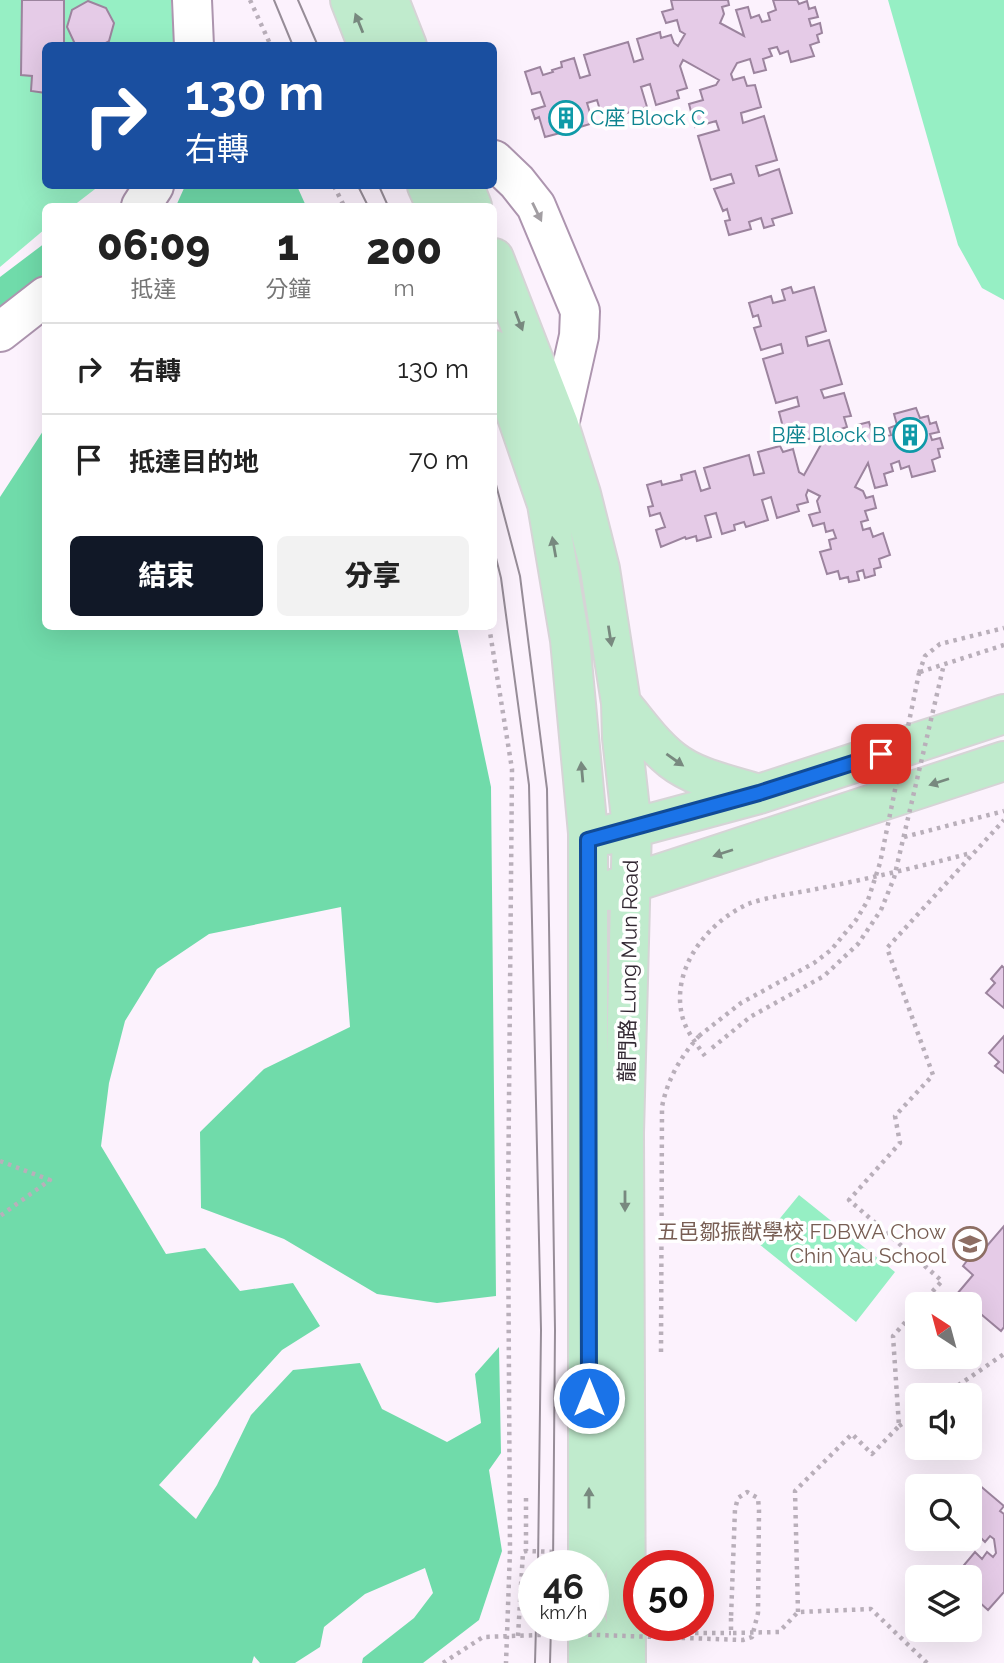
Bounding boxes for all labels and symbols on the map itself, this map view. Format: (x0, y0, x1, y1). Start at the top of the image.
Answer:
one-way arrow (354, 12, 365, 33)
building icon: C座 Block C (547, 99, 585, 137)
place label: C座 Block C (590, 105, 705, 130)
one-way arrow (532, 202, 543, 222)
one-way arrow (514, 311, 525, 332)
building icon: B座 Block B (891, 416, 929, 454)
place label: B座 Block B (771, 422, 886, 447)
one-way arrow (548, 536, 559, 558)
one-way arrow (605, 625, 616, 647)
pin (851, 724, 911, 784)
one-way arrow (666, 753, 684, 767)
one-way arrow (576, 761, 587, 783)
one-way arrow (929, 777, 950, 788)
one-way arrow (713, 849, 734, 859)
street label: 龍門路 Lung Mun Road (614, 860, 643, 1082)
one-way arrow (619, 1190, 631, 1212)
place label: 五邑鄒振猷學校 FDBWA Chow Chin Yau School (657, 1219, 946, 1268)
school or university icon: 五邑鄒振猷學校 FDBWA Chow Chin Yau School (951, 1225, 989, 1263)
north arrow (905, 1292, 982, 1368)
position arrow (552, 1361, 626, 1435)
one-way arrow (583, 1487, 595, 1509)
speed limit sign: 50 (623, 1550, 714, 1641)

